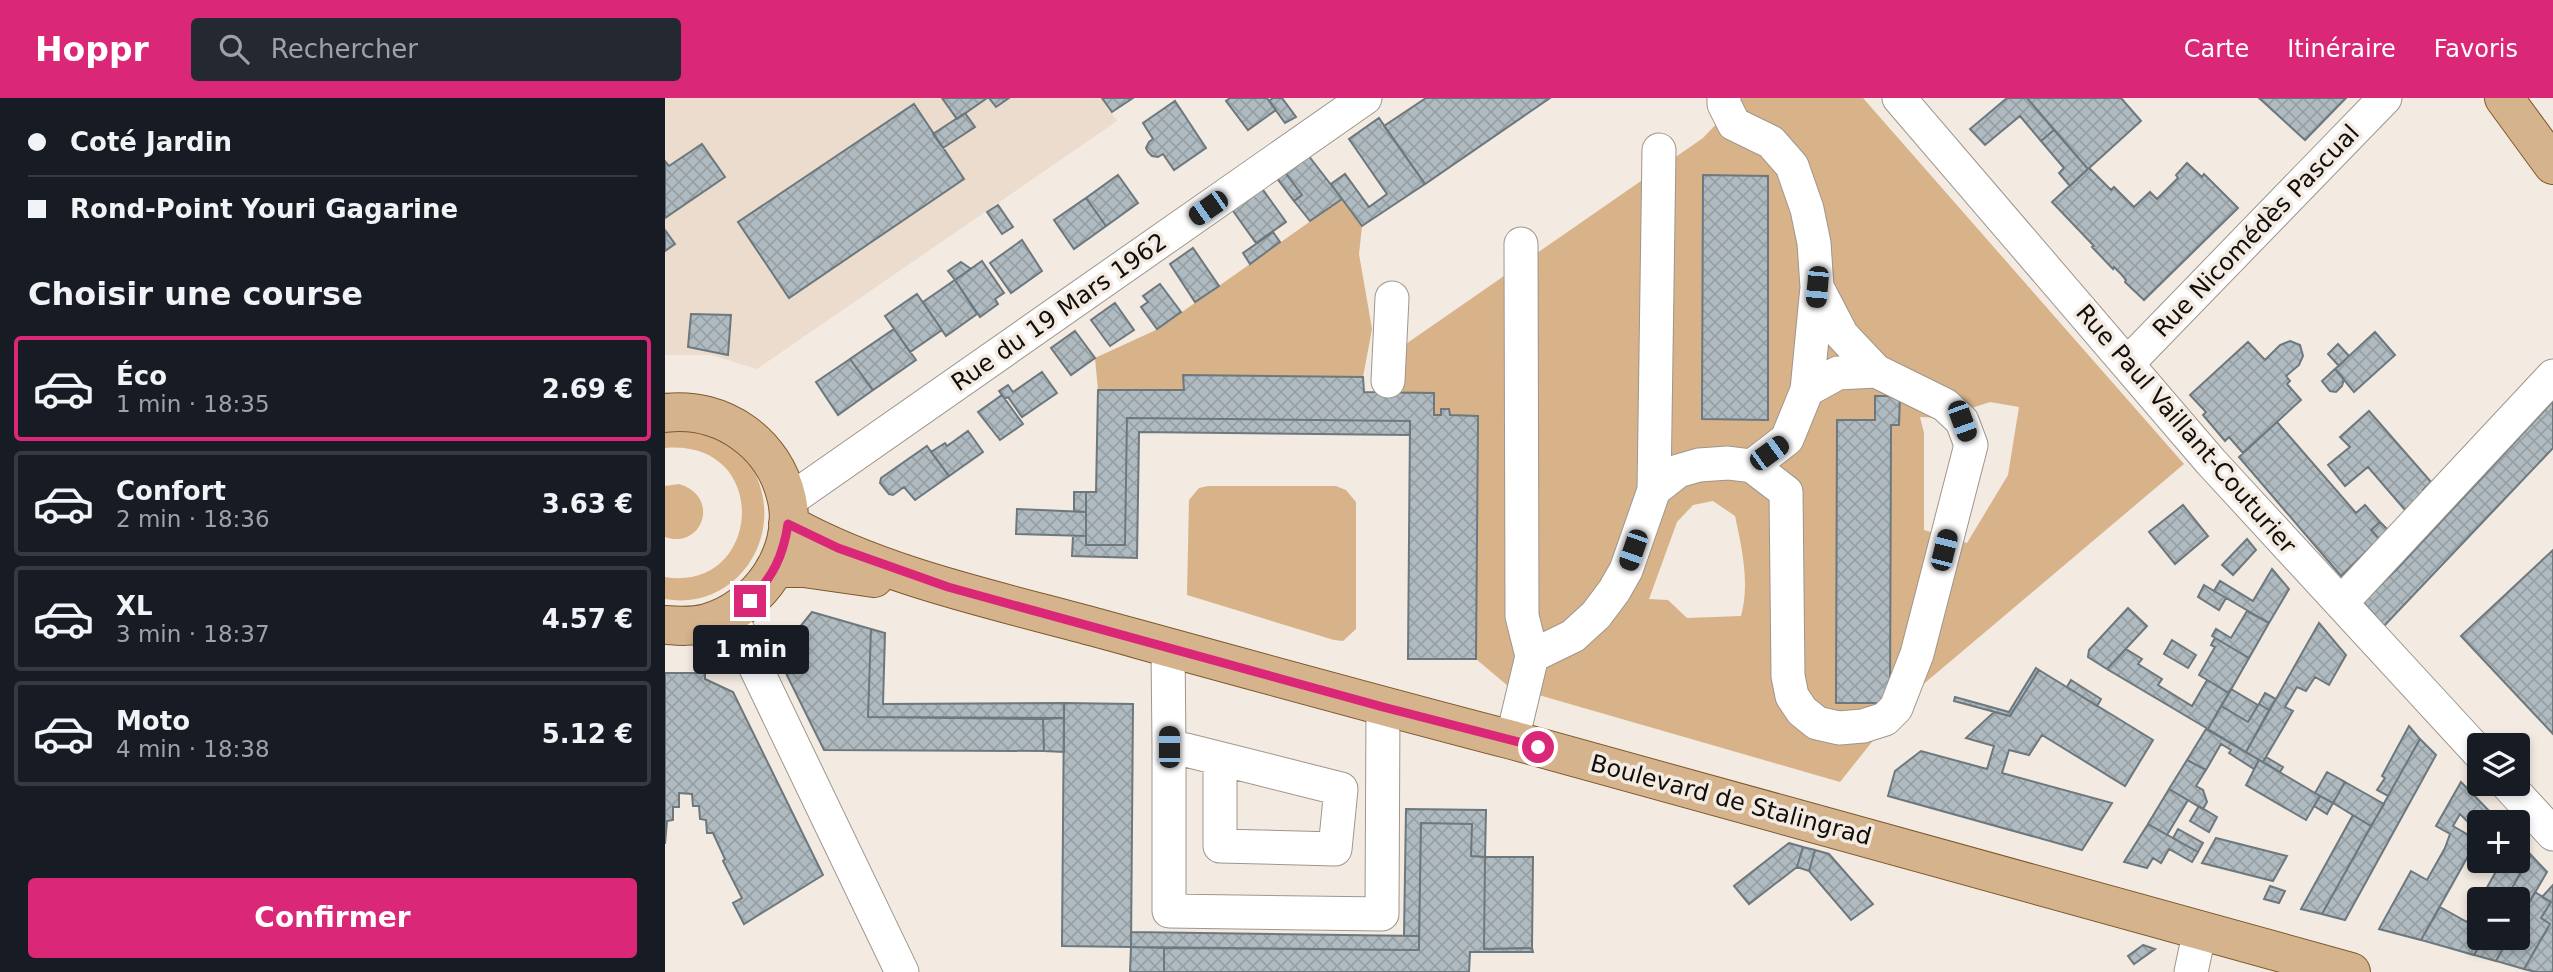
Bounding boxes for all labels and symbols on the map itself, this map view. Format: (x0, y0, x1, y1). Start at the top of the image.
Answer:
street label: Rue Nicomédès Pascual (2147, 119, 2365, 343)
car (1185, 187, 1232, 229)
street label: Rue du 19 Mars 1962 (946, 227, 1172, 397)
car (1805, 265, 1830, 309)
street label: Rue Paul Vaillant-Couturier (2070, 299, 2302, 559)
car (1945, 398, 1980, 444)
car (1746, 432, 1793, 474)
car (1617, 527, 1650, 573)
car (1929, 527, 1960, 573)
route end (734, 585, 766, 617)
callout: 1 min (692, 626, 808, 674)
car (1159, 726, 1180, 768)
route start (1522, 731, 1554, 763)
street label: Boulevard de Stalingrad (1588, 749, 1874, 851)

